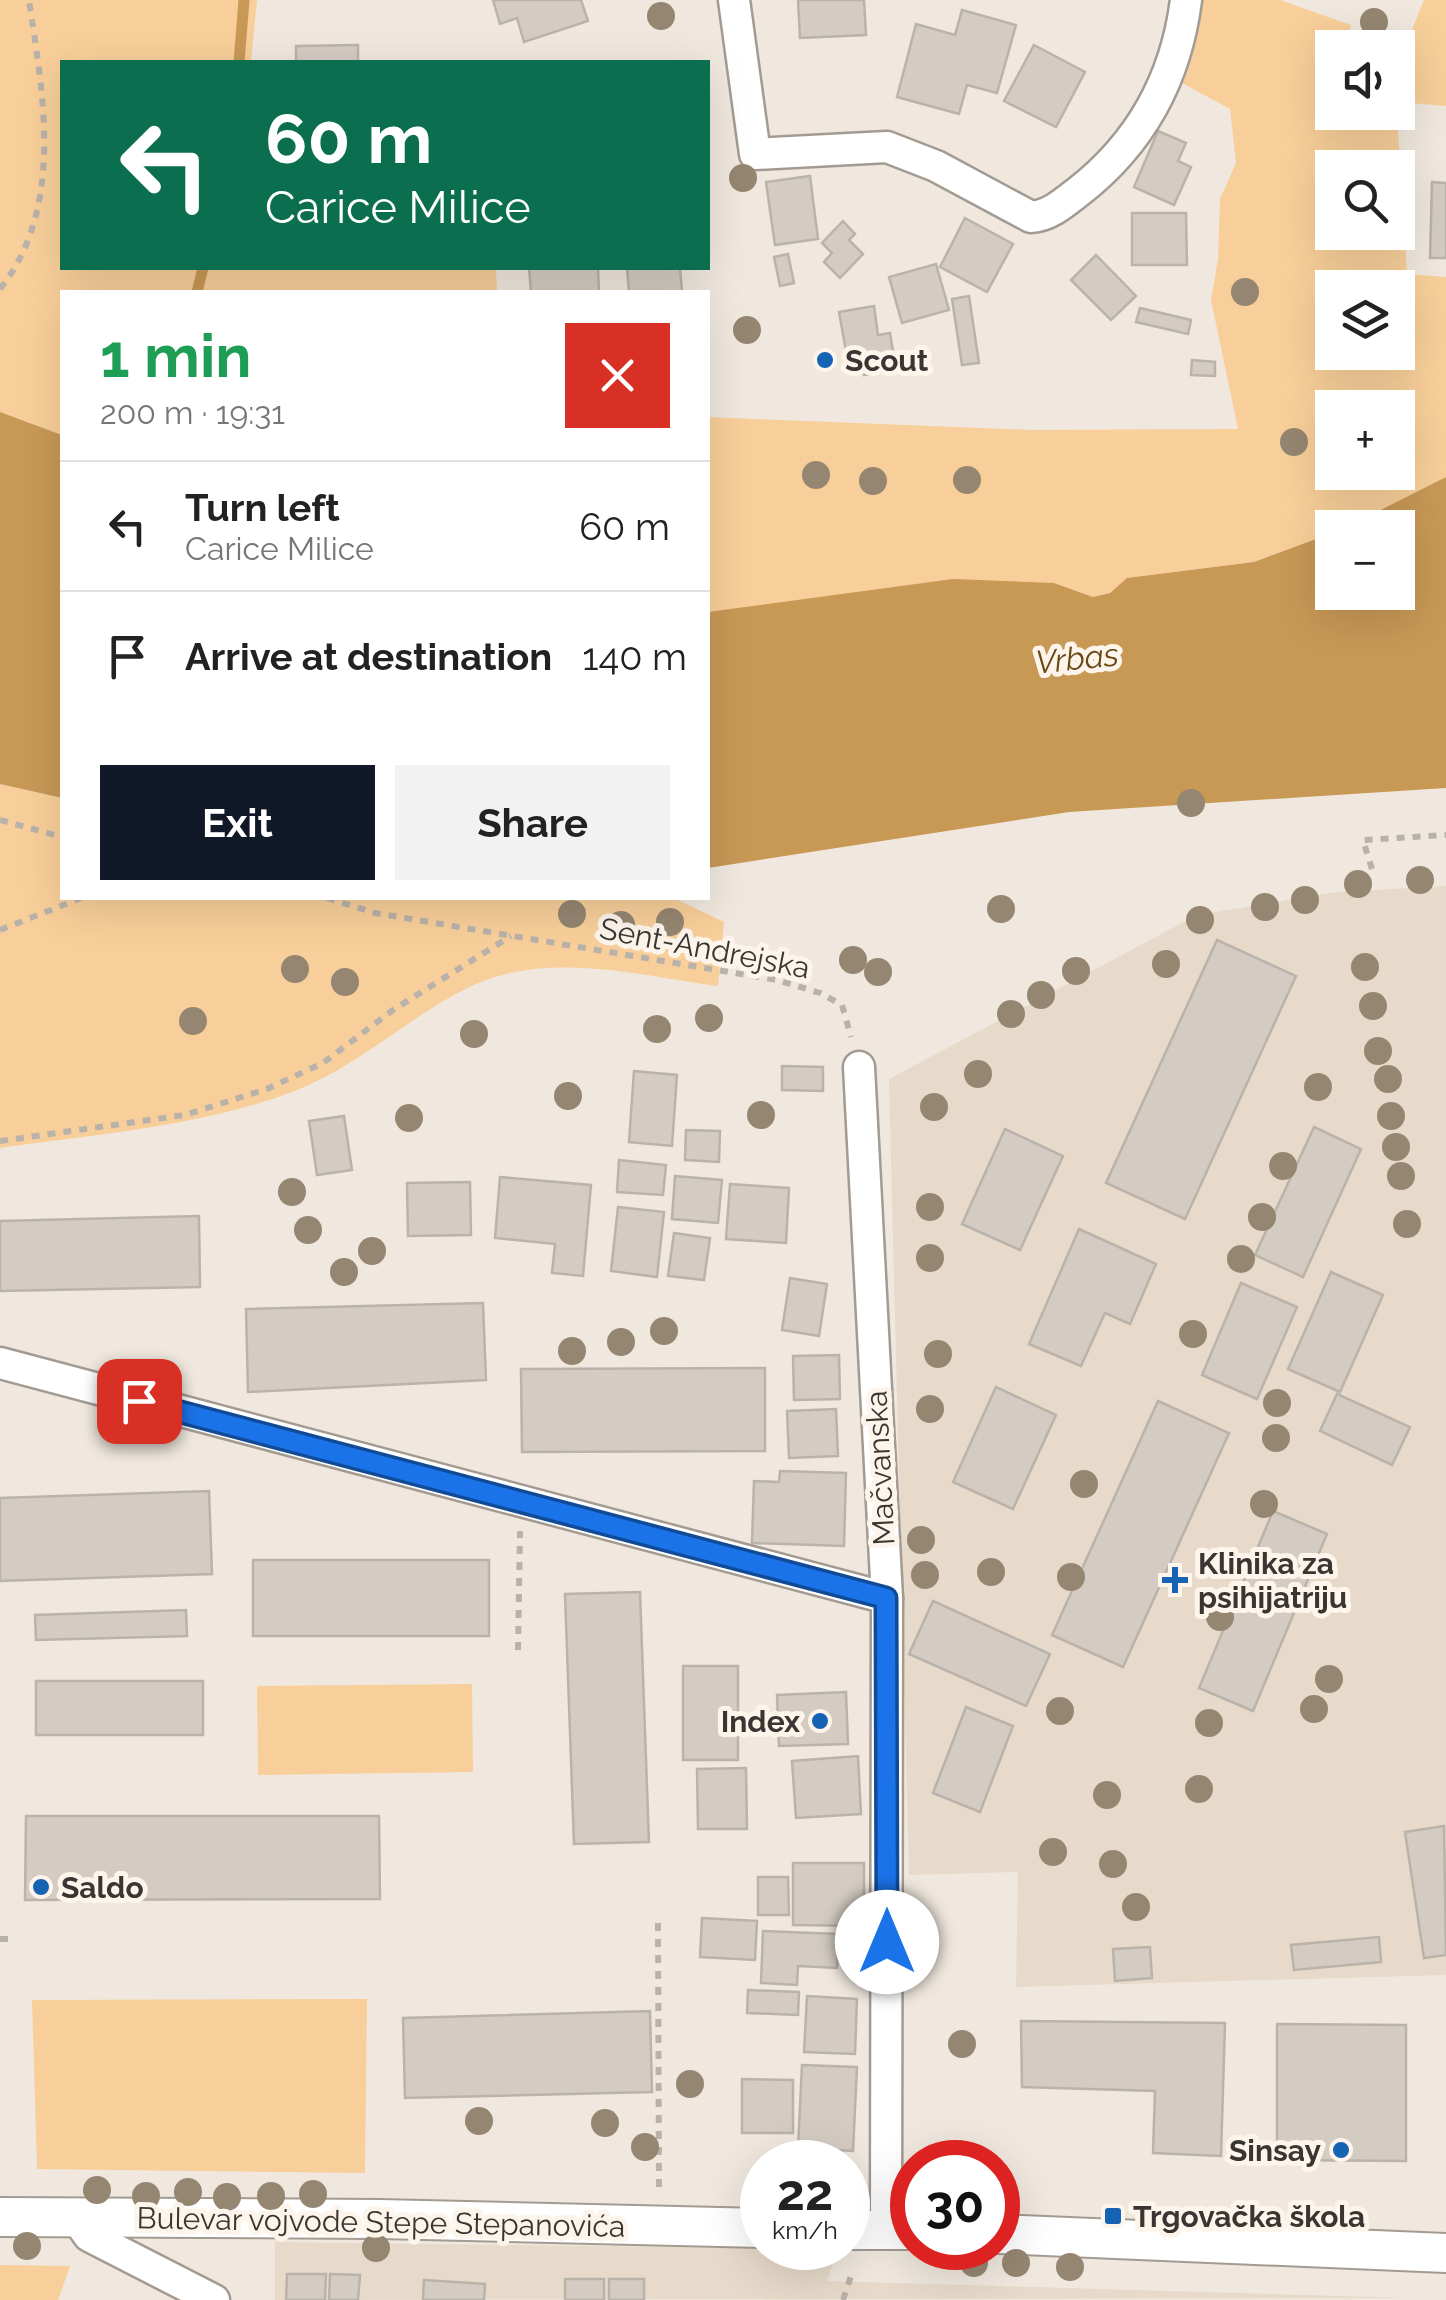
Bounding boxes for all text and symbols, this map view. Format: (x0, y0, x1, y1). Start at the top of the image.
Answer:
map controls (1315, 30, 1415, 610)
button: sound (1315, 30, 1415, 130)
text: 60 m (265, 97, 432, 179)
icon: left (100, 100, 230, 230)
button: search (1315, 150, 1415, 250)
text: Carice Milice (265, 181, 531, 234)
button: layers (1315, 270, 1415, 370)
text: 1 min (100, 321, 251, 391)
button: close (565, 323, 670, 428)
place label: Scout (845, 343, 929, 378)
marker: Scout (814, 349, 836, 371)
button: + (1315, 390, 1415, 490)
text: 200 m · 19:31 (100, 394, 285, 431)
text: Turn left (185, 485, 340, 530)
icon: left (100, 499, 155, 554)
text: 60 m (579, 504, 670, 549)
button: − (1315, 510, 1415, 610)
text: Carice Milice (185, 530, 374, 567)
icon: arrive (100, 629, 155, 684)
text: Arrive at destination (185, 634, 552, 679)
text: 140 m (582, 634, 687, 679)
water label: Vrbas (1034, 635, 1120, 681)
button: Exit (100, 765, 375, 880)
button: Share (395, 765, 670, 880)
street label: Sent-Andrejska (597, 910, 813, 986)
pin (97, 1359, 182, 1444)
icon: arrive (112, 1374, 167, 1429)
street label: Mačvanska (858, 1390, 902, 1546)
place label: Klinika za psihijatriju (1198, 1546, 1347, 1615)
marker: Klinika za psihijatriju (1162, 1567, 1188, 1593)
place label: Index (721, 1704, 800, 1739)
marker: Index (809, 1710, 831, 1732)
place label: Saldo (61, 1870, 144, 1905)
marker: Saldo (30, 1876, 52, 1898)
position arrow (835, 1890, 939, 1994)
place label: Sinsay (1229, 2133, 1321, 2168)
marker: Sinsay (1330, 2139, 1352, 2161)
speed limit sign: 30 (890, 2140, 1020, 2270)
text: 22 (777, 2163, 833, 2222)
place label: Trgovačka škola (1133, 2199, 1365, 2234)
street label: Bulevar vojvode Stepe Stepanovića (136, 2200, 626, 2244)
marker: Trgovačka škola (1102, 2205, 1124, 2227)
text: km/h (772, 2215, 838, 2245)

